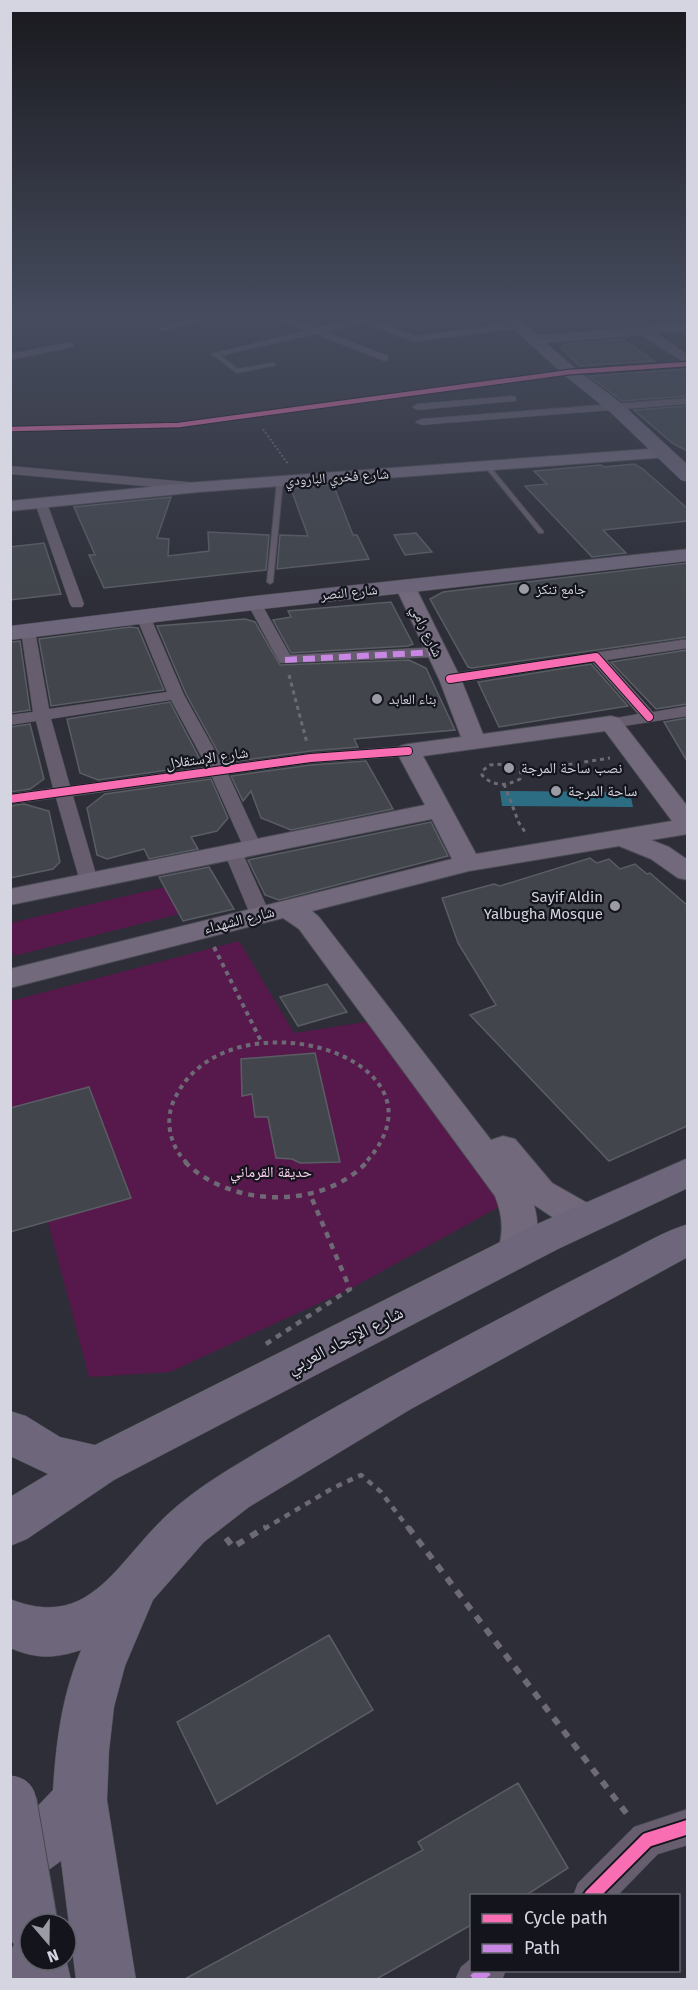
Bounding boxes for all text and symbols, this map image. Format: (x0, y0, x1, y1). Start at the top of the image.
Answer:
street label: شارع فخري البارودي (285, 465, 390, 492)
street label: شارع النصر (319, 581, 379, 605)
place label: جامع تنكز (535, 581, 586, 599)
marker: جامع تنكز (517, 582, 531, 596)
street label: شارع رامي (405, 603, 446, 661)
place label: بناء العابد (389, 691, 437, 708)
marker: بناء العابد (370, 692, 384, 706)
street label: شارع الإستقلال (165, 743, 250, 774)
place label: نصب ساحة المرجة (521, 759, 622, 777)
marker: نصب ساحة المرجة (502, 761, 516, 775)
place label: ساحة المرجة (568, 782, 637, 800)
marker: ساحة المرجة (549, 784, 563, 798)
place label: Sayif Aldin Yalbugha Mosque (484, 888, 603, 923)
marker: Sayif Aldin Yalbugha Mosque (608, 899, 622, 913)
street label: شارع الشهداء (202, 903, 277, 938)
park label: حديقة القرماني (230, 1163, 312, 1184)
street label: شارع الإتحاد العربي (283, 1301, 409, 1382)
legend (470, 1894, 680, 1972)
text: Cycle path (524, 1907, 608, 1929)
north arrow (18, 1912, 78, 1972)
text: Path (524, 1937, 560, 1959)
text: N (45, 1945, 61, 1966)

